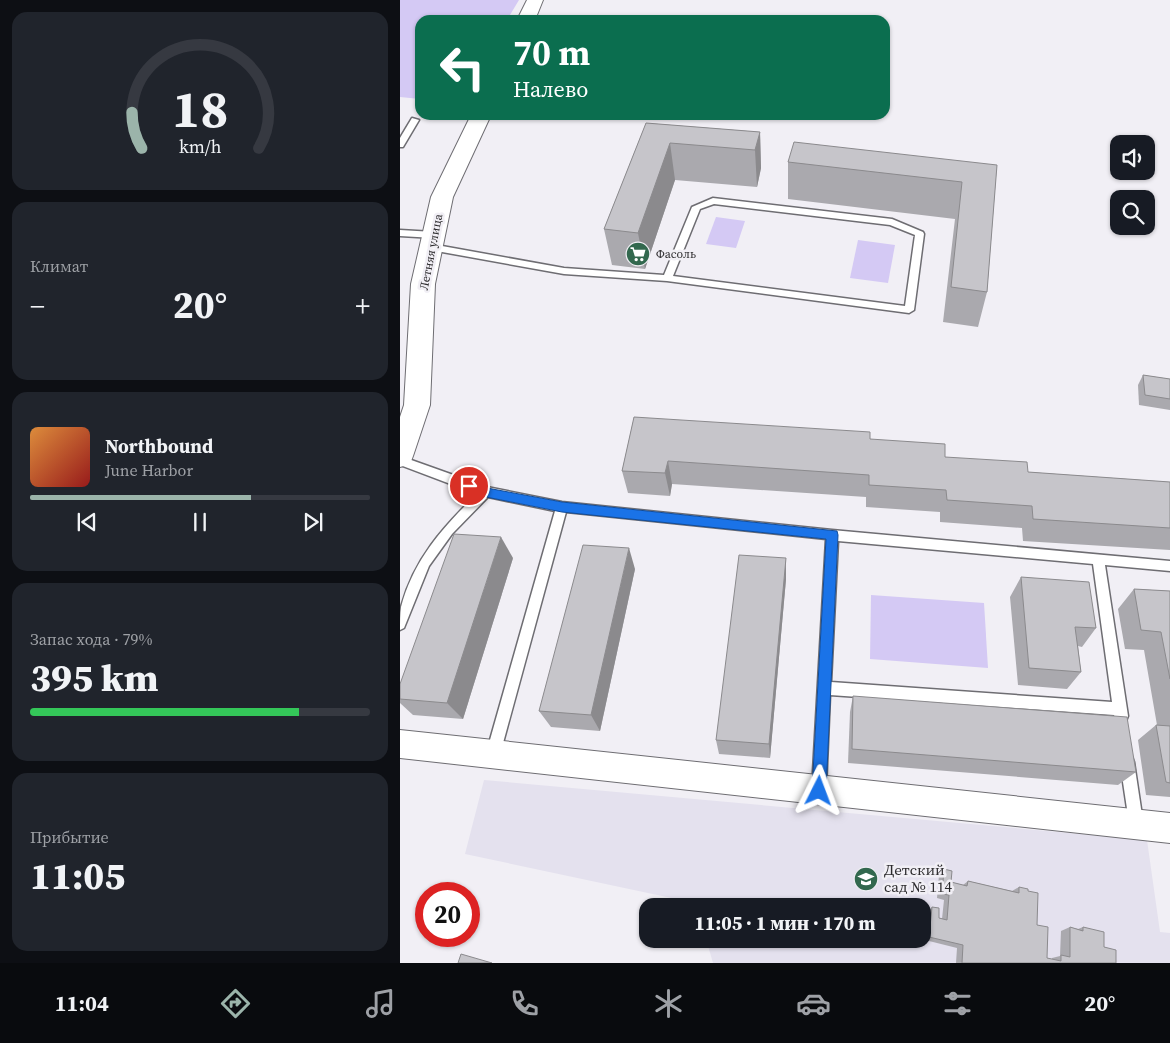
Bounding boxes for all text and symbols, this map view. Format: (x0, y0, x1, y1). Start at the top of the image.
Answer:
text: 70 m (513, 29, 590, 77)
icon: left (430, 35, 495, 100)
text: 18 (172, 73, 228, 144)
text: Налево (513, 74, 588, 104)
text: km/h (179, 134, 222, 159)
map controls (1110, 135, 1155, 235)
button: sound (1110, 135, 1155, 180)
button: search (1110, 190, 1155, 235)
street label: Летняя улица (416, 212, 446, 292)
supermarket icon: Фасоль (625, 241, 651, 267)
place label: Фасоль (656, 246, 696, 262)
text: Климат (30, 255, 88, 277)
text: 20° (173, 279, 227, 331)
text: − (30, 287, 45, 325)
text: + (355, 287, 370, 325)
text: Northbound (105, 433, 213, 459)
text: June Harbor (105, 459, 193, 481)
pin (448, 465, 490, 507)
icon: arrive (455, 472, 483, 500)
icon: previous (73, 508, 101, 536)
icon: pause (186, 508, 214, 536)
icon: next (299, 508, 327, 536)
text: Запас хода · 79% (30, 628, 153, 650)
text: 395 km (30, 652, 158, 704)
position arrow (792, 764, 844, 816)
text: Прибытие (30, 826, 109, 848)
text: 11:05 (30, 850, 125, 902)
place label: Детский сад № 114 (884, 859, 953, 897)
school or university icon: Детский сад № 114 (853, 866, 879, 892)
speed limit sign: 20 (415, 882, 480, 947)
text: 11:05 · 1 мин · 170 m (695, 910, 875, 936)
icon: directions (218, 986, 253, 1021)
icon: music (363, 986, 398, 1021)
icon: phone (507, 986, 542, 1021)
icon: climate (651, 986, 686, 1021)
icon: car (796, 986, 831, 1021)
icon: filters (940, 986, 975, 1021)
text: 11:04 (55, 988, 109, 1018)
text: 20° (1084, 988, 1115, 1018)

